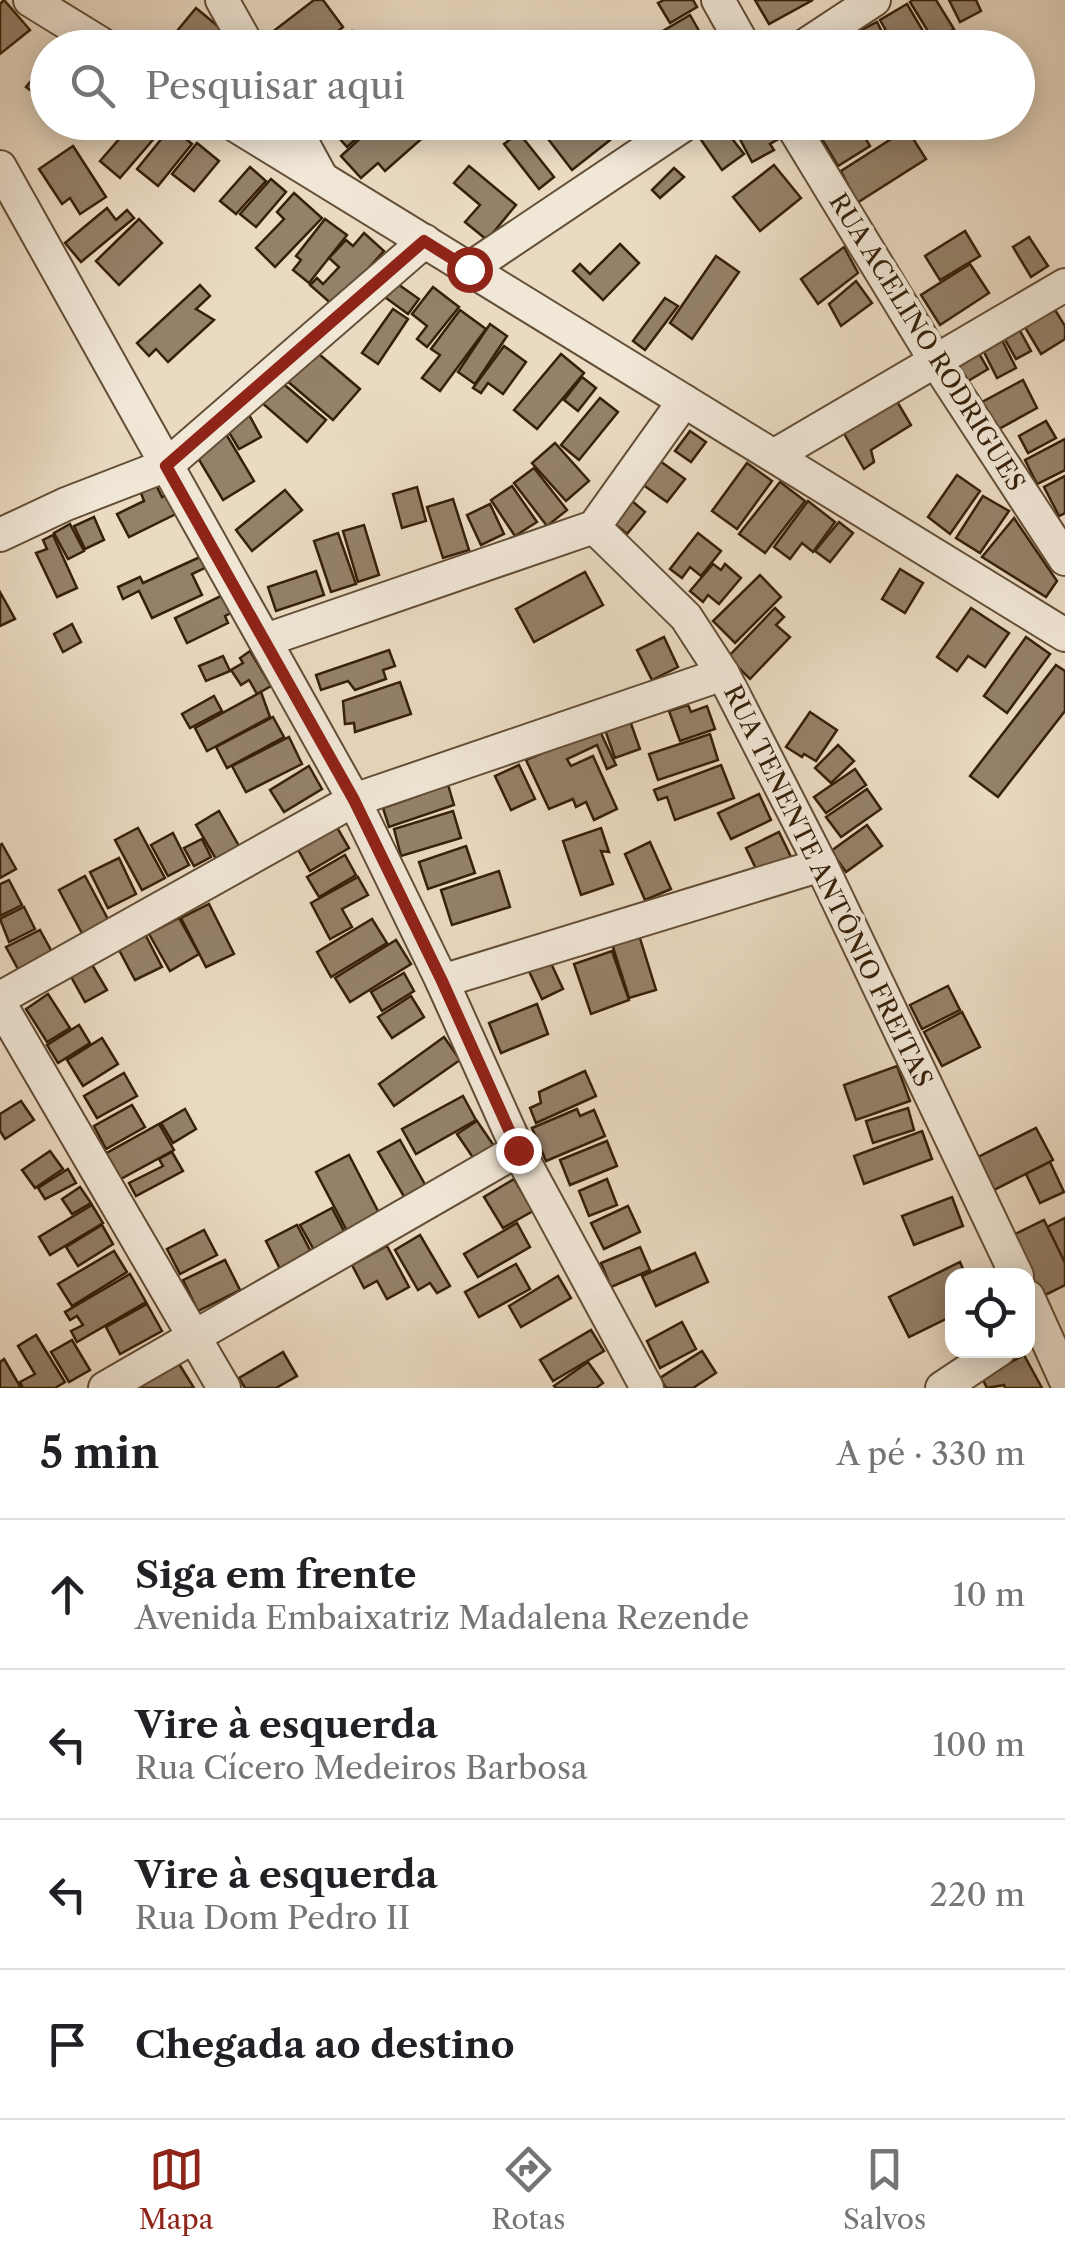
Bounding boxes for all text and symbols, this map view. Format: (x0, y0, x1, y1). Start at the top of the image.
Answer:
search box (30, 30, 1035, 140)
icon: search (65, 58, 120, 113)
text: Pesquisar aqui (145, 62, 405, 109)
street label: RUA ACELINO RODRIGUES (822, 187, 1032, 497)
route start (447, 247, 493, 293)
street label: RUA TENENTE ANTÔNIO FREITAS (717, 680, 939, 1092)
route end (496, 1128, 542, 1174)
map controls (945, 1268, 1035, 1358)
button: locate (945, 1268, 1035, 1358)
text: 5 min (40, 1427, 159, 1479)
text: A pé · 330 m (836, 1434, 1025, 1473)
text: Siga em frente (135, 1551, 416, 1598)
icon: ahead (40, 1567, 95, 1622)
text: 10 m (953, 1575, 1025, 1614)
text: Avenida Embaixatriz Madalena Rezende (135, 1598, 749, 1637)
text: Vire à esquerda (135, 1701, 438, 1748)
icon: left (40, 1717, 95, 1772)
text: 100 m (933, 1725, 1025, 1764)
text: Rua Cícero Medeiros Barbosa (135, 1748, 588, 1787)
text: Vire à esquerda (135, 1851, 438, 1898)
icon: left (40, 1867, 95, 1922)
text: 220 m (930, 1875, 1025, 1914)
text: Rua Dom Pedro II (135, 1898, 410, 1937)
icon: arrive (40, 2017, 95, 2072)
text: Chegada ao destino (135, 2021, 515, 2068)
tab: Mapa (139, 2142, 214, 2236)
tab: Rotas (491, 2142, 565, 2236)
tab: Salvos (843, 2142, 926, 2236)

